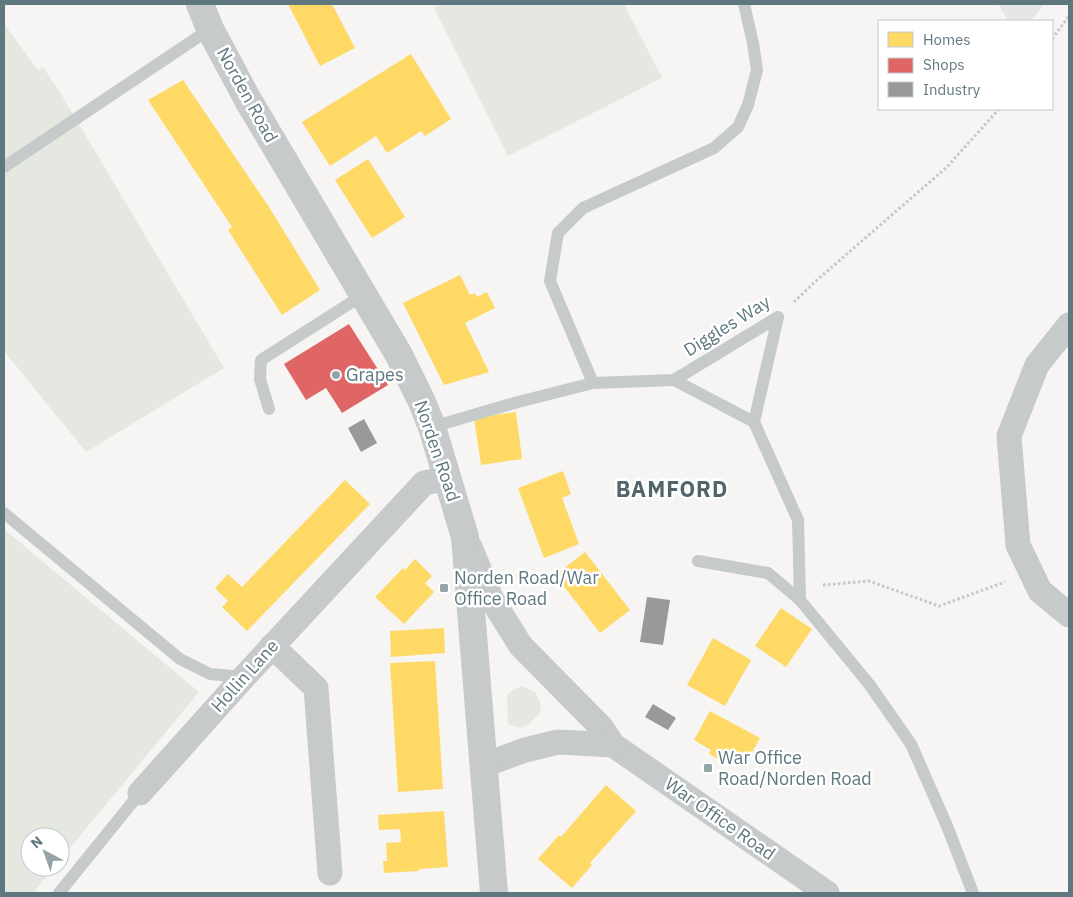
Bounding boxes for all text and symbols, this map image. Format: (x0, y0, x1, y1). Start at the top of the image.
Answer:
legend (878, 20, 1053, 110)
text: Homes (923, 30, 971, 49)
street label: Norden Road (212, 43, 283, 146)
text: Shops (923, 55, 965, 74)
text: Industry (923, 80, 981, 99)
street label: Diggles Way (679, 290, 774, 361)
place label: Grapes (346, 363, 404, 386)
marker: Grapes (330, 369, 342, 381)
street label: Norden Road (409, 397, 466, 504)
district label: BAMFORD (616, 474, 728, 503)
place label: Norden Road/War Office Road (454, 566, 599, 610)
marker: Norden Road/War Office Road (438, 582, 450, 594)
street label: Hollin Lane (206, 634, 283, 717)
place label: War Office Road/Norden Road (718, 746, 872, 790)
marker: War Office Road/Norden Road (702, 762, 714, 774)
street label: War Office Road (661, 772, 780, 865)
north arrow (20, 827, 70, 877)
text: N (27, 832, 46, 852)

